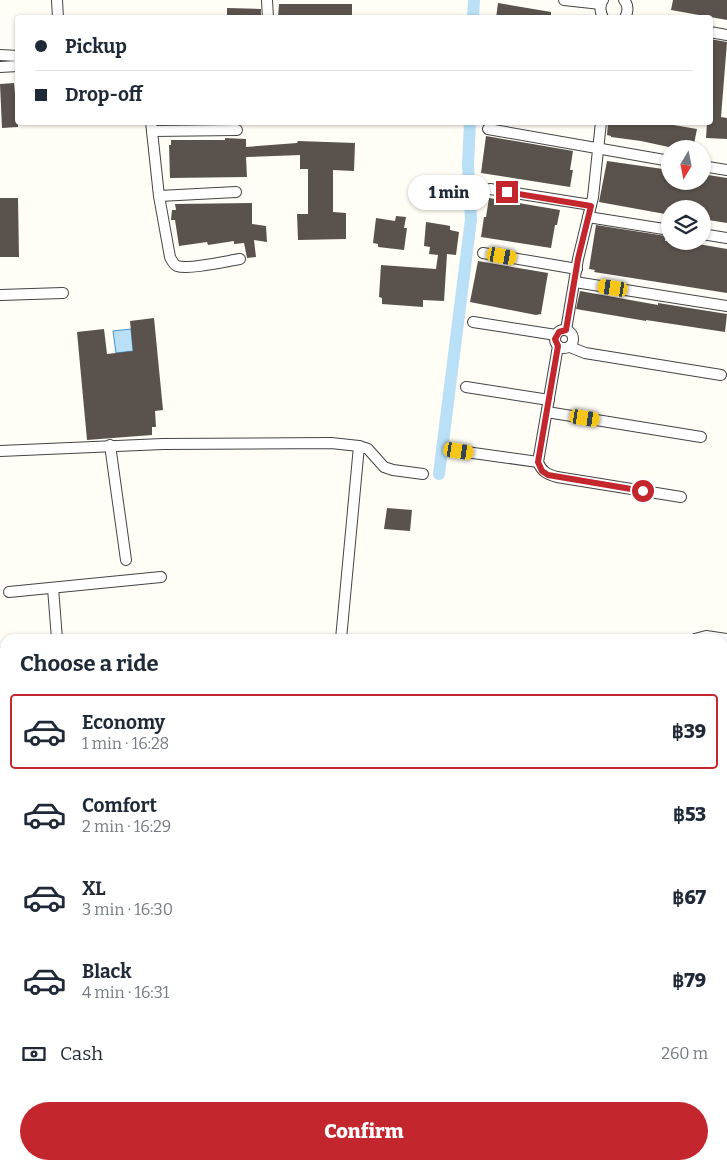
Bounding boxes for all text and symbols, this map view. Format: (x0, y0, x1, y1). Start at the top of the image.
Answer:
text: Pickup (65, 35, 127, 58)
text: Drop-off (65, 83, 143, 106)
north arrow (661, 140, 711, 190)
map controls (661, 140, 711, 250)
callout: 1 min (407, 174, 490, 210)
route end (496, 181, 518, 203)
text: 1 min (429, 183, 469, 202)
button: layers (661, 200, 711, 250)
car (485, 246, 518, 266)
car (597, 278, 628, 298)
car (569, 408, 600, 428)
car (443, 441, 474, 461)
route start (632, 480, 654, 502)
text: Choose a ride (20, 650, 159, 677)
icon: car (22, 709, 67, 754)
text: Economy (82, 711, 165, 734)
text: ฿39 (672, 720, 706, 743)
text: 1 min · 16:28 (82, 734, 169, 753)
icon: car (22, 792, 67, 837)
text: Comfort (82, 794, 157, 817)
text: ฿53 (673, 803, 706, 826)
text: 2 min · 16:29 (82, 817, 171, 836)
icon: car (22, 875, 67, 920)
text: XL (82, 877, 106, 900)
text: ฿67 (672, 886, 706, 909)
text: 3 min · 16:30 (82, 900, 173, 919)
icon: car (22, 958, 67, 1003)
text: Black (82, 960, 132, 983)
text: ฿79 (672, 969, 706, 992)
text: 4 min · 16:31 (82, 983, 169, 1002)
icon: cash (20, 1040, 48, 1068)
text: Cash (60, 1042, 103, 1065)
text: 260 m (661, 1044, 708, 1063)
button: Confirm (20, 1102, 708, 1160)

